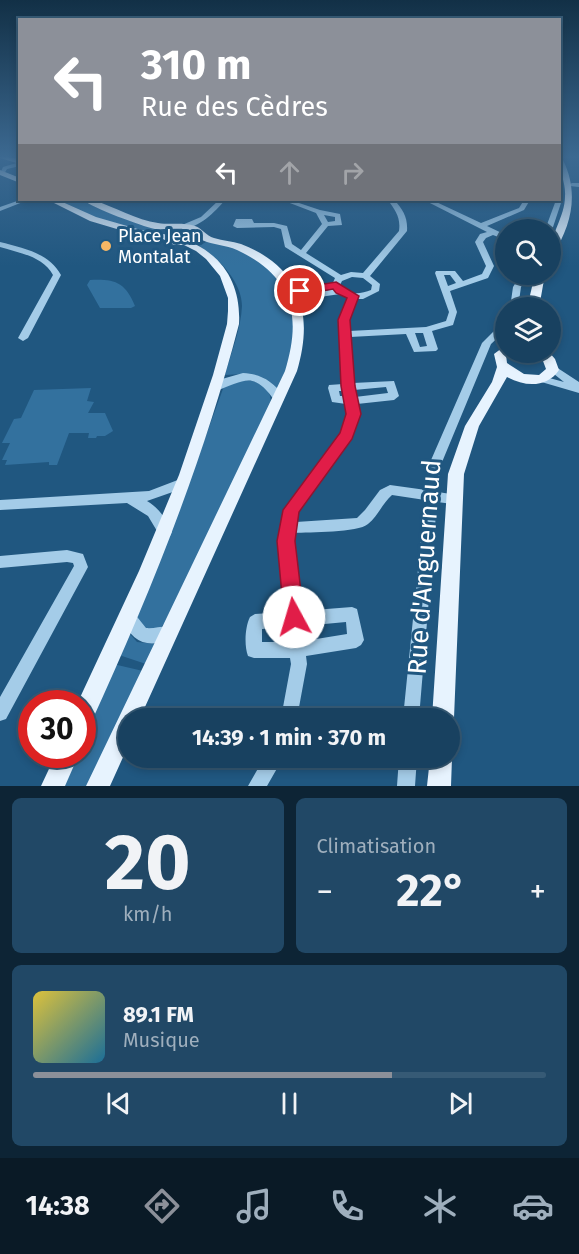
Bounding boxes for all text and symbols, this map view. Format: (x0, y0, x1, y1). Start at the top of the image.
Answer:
text: 310 m (141, 40, 251, 90)
icon: left (42, 42, 120, 120)
text: Rue des Cèdres (141, 91, 328, 123)
icon: left (210, 156, 243, 189)
icon: ahead (273, 156, 306, 189)
icon: right (336, 156, 369, 189)
map controls (495, 219, 561, 363)
button: search (495, 219, 561, 285)
place label: Place Jean Montalat (118, 225, 202, 268)
marker: Place Jean Montalat (99, 239, 113, 253)
pin (274, 265, 325, 316)
icon: arrive (283, 274, 316, 307)
button: layers (495, 297, 561, 363)
street label: Rue d'Anguernaud (402, 459, 447, 675)
position arrow (262, 585, 326, 649)
speed limit sign: 30 (18, 690, 96, 768)
text: 14:39 · 1 min · 370 m (192, 724, 386, 751)
text: 20 (105, 816, 191, 910)
text: Climatisation (317, 834, 436, 858)
text: 22° (396, 864, 466, 918)
text: − (317, 872, 333, 912)
text: + (530, 872, 546, 912)
text: km/h (123, 902, 173, 926)
text: 89.1 FM (123, 1001, 194, 1028)
text: Musique (123, 1028, 200, 1052)
icon: previous (102, 1087, 135, 1120)
icon: pause (273, 1087, 306, 1120)
icon: next (444, 1087, 477, 1120)
icon: directions (141, 1185, 183, 1227)
icon: music (233, 1185, 275, 1227)
icon: phone (326, 1185, 368, 1227)
icon: climate (419, 1185, 461, 1227)
icon: car (512, 1185, 554, 1227)
text: 14:38 (25, 1190, 90, 1222)

